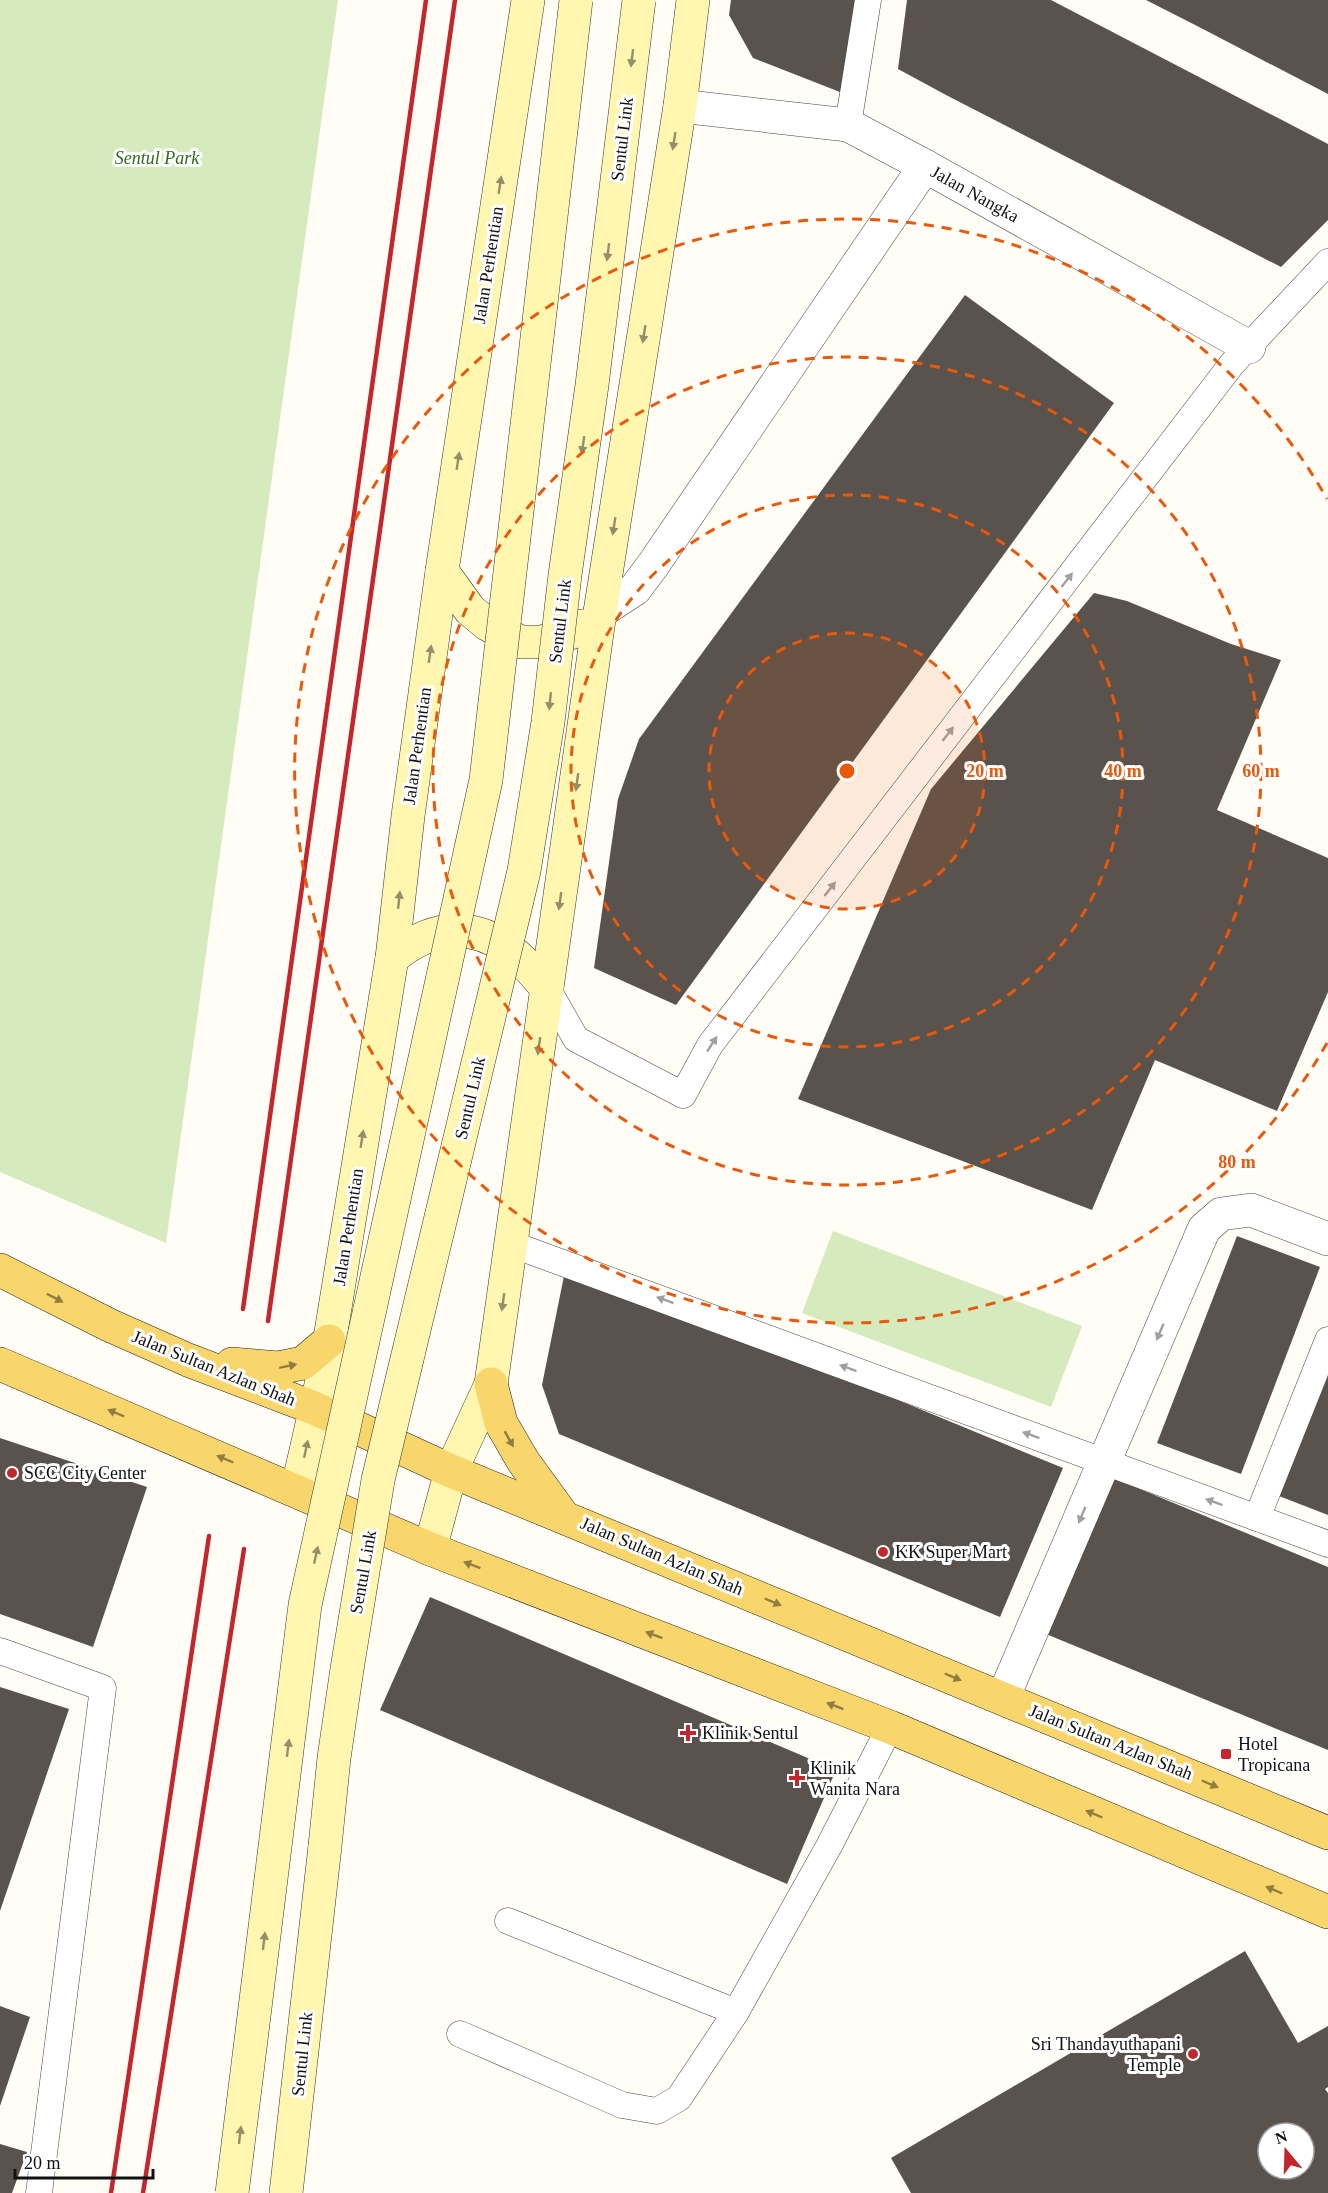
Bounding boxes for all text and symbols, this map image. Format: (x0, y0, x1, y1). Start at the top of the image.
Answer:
one-way arrow (627, 49, 637, 68)
street label: Sentul Link (607, 96, 637, 182)
one-way arrow (670, 132, 679, 151)
park label: Sentul Park (115, 148, 200, 168)
street label: Jalan Nangka (928, 162, 1022, 226)
one-way arrow (496, 176, 505, 195)
street label: Jalan Perhentian (469, 205, 507, 325)
one-way arrow (604, 242, 613, 261)
one-way arrow (639, 324, 648, 343)
one-way arrow (579, 436, 588, 455)
one-way arrow (454, 452, 463, 471)
one-way arrow (609, 517, 618, 536)
one-way arrow (1061, 572, 1073, 588)
street label: Sentul Link (545, 578, 575, 664)
one-way arrow (426, 645, 435, 664)
street label: Jalan Perhentian (399, 686, 435, 806)
one-way arrow (546, 691, 555, 710)
one-way arrow (942, 727, 954, 742)
centre of rings (837, 761, 857, 781)
text: 20 m (966, 761, 1004, 781)
text: 40 m (1104, 761, 1142, 781)
text: 60 m (1242, 761, 1280, 781)
one-way arrow (572, 772, 581, 791)
one-way arrow (823, 881, 836, 897)
one-way arrow (394, 890, 404, 909)
one-way arrow (555, 892, 564, 911)
one-way arrow (534, 1036, 543, 1055)
one-way arrow (706, 1036, 717, 1052)
street label: Sentul Link (451, 1055, 489, 1141)
one-way arrow (358, 1129, 367, 1148)
text: 80 m (1218, 1152, 1256, 1172)
street label: Jalan Perhentian (329, 1167, 367, 1287)
one-way arrow (498, 1292, 507, 1311)
one-way arrow (47, 1293, 64, 1303)
one-way arrow (656, 1295, 674, 1305)
one-way arrow (1155, 1323, 1165, 1341)
street label: Jalan Sultan Azlan Shah (129, 1326, 299, 1410)
one-way arrow (279, 1361, 298, 1370)
one-way arrow (839, 1362, 857, 1372)
one-way arrow (107, 1408, 125, 1417)
one-way arrow (1022, 1429, 1040, 1439)
one-way arrow (504, 1431, 515, 1447)
one-way arrow (301, 1440, 311, 1458)
one-way arrow (215, 1454, 233, 1464)
place label: SCC City Center (24, 1463, 146, 1483)
marker: SCC City Center (5, 1466, 19, 1480)
one-way arrow (1205, 1497, 1223, 1507)
one-way arrow (1077, 1507, 1086, 1524)
street label: Jalan Sultan Azlan Shah (578, 1513, 746, 1599)
street label: Sentul Link (346, 1529, 380, 1615)
place label: KK Super Mart (895, 1542, 1007, 1562)
marker: KK Super Mart (876, 1545, 890, 1559)
one-way arrow (312, 1546, 322, 1564)
one-way arrow (463, 1559, 481, 1569)
one-way arrow (764, 1597, 782, 1607)
one-way arrow (644, 1630, 662, 1640)
one-way arrow (944, 1672, 962, 1682)
one-way arrow (826, 1700, 844, 1710)
street label: Jalan Sultan Azlan Shah (1026, 1700, 1196, 1784)
place label: Klinik Sentul (702, 1723, 799, 1743)
marker: Klinik Sentul (679, 1724, 697, 1742)
place label: Hotel Tropicana (1238, 1734, 1310, 1775)
one-way arrow (283, 1738, 292, 1757)
marker: Hotel Tropicana (1219, 1747, 1233, 1761)
place label: Klinik Wanita Nara (810, 1758, 900, 1799)
marker: Klinik Wanita Nara (788, 1769, 806, 1787)
one-way arrow (1202, 1779, 1220, 1789)
one-way arrow (1085, 1809, 1103, 1819)
one-way arrow (1265, 1885, 1283, 1894)
one-way arrow (259, 1932, 268, 1951)
street label: Sentul Link (288, 2011, 316, 2097)
place label: Sri Thandayuthapani Temple (1031, 2034, 1181, 2075)
marker: Sri Thandayuthapani Temple (1186, 2047, 1200, 2061)
north arrow (1256, 2121, 1316, 2181)
one-way arrow (235, 2125, 244, 2144)
text: N (1273, 2127, 1290, 2147)
scale bar (15, 2142, 153, 2180)
text: 20 m (24, 2153, 61, 2173)

